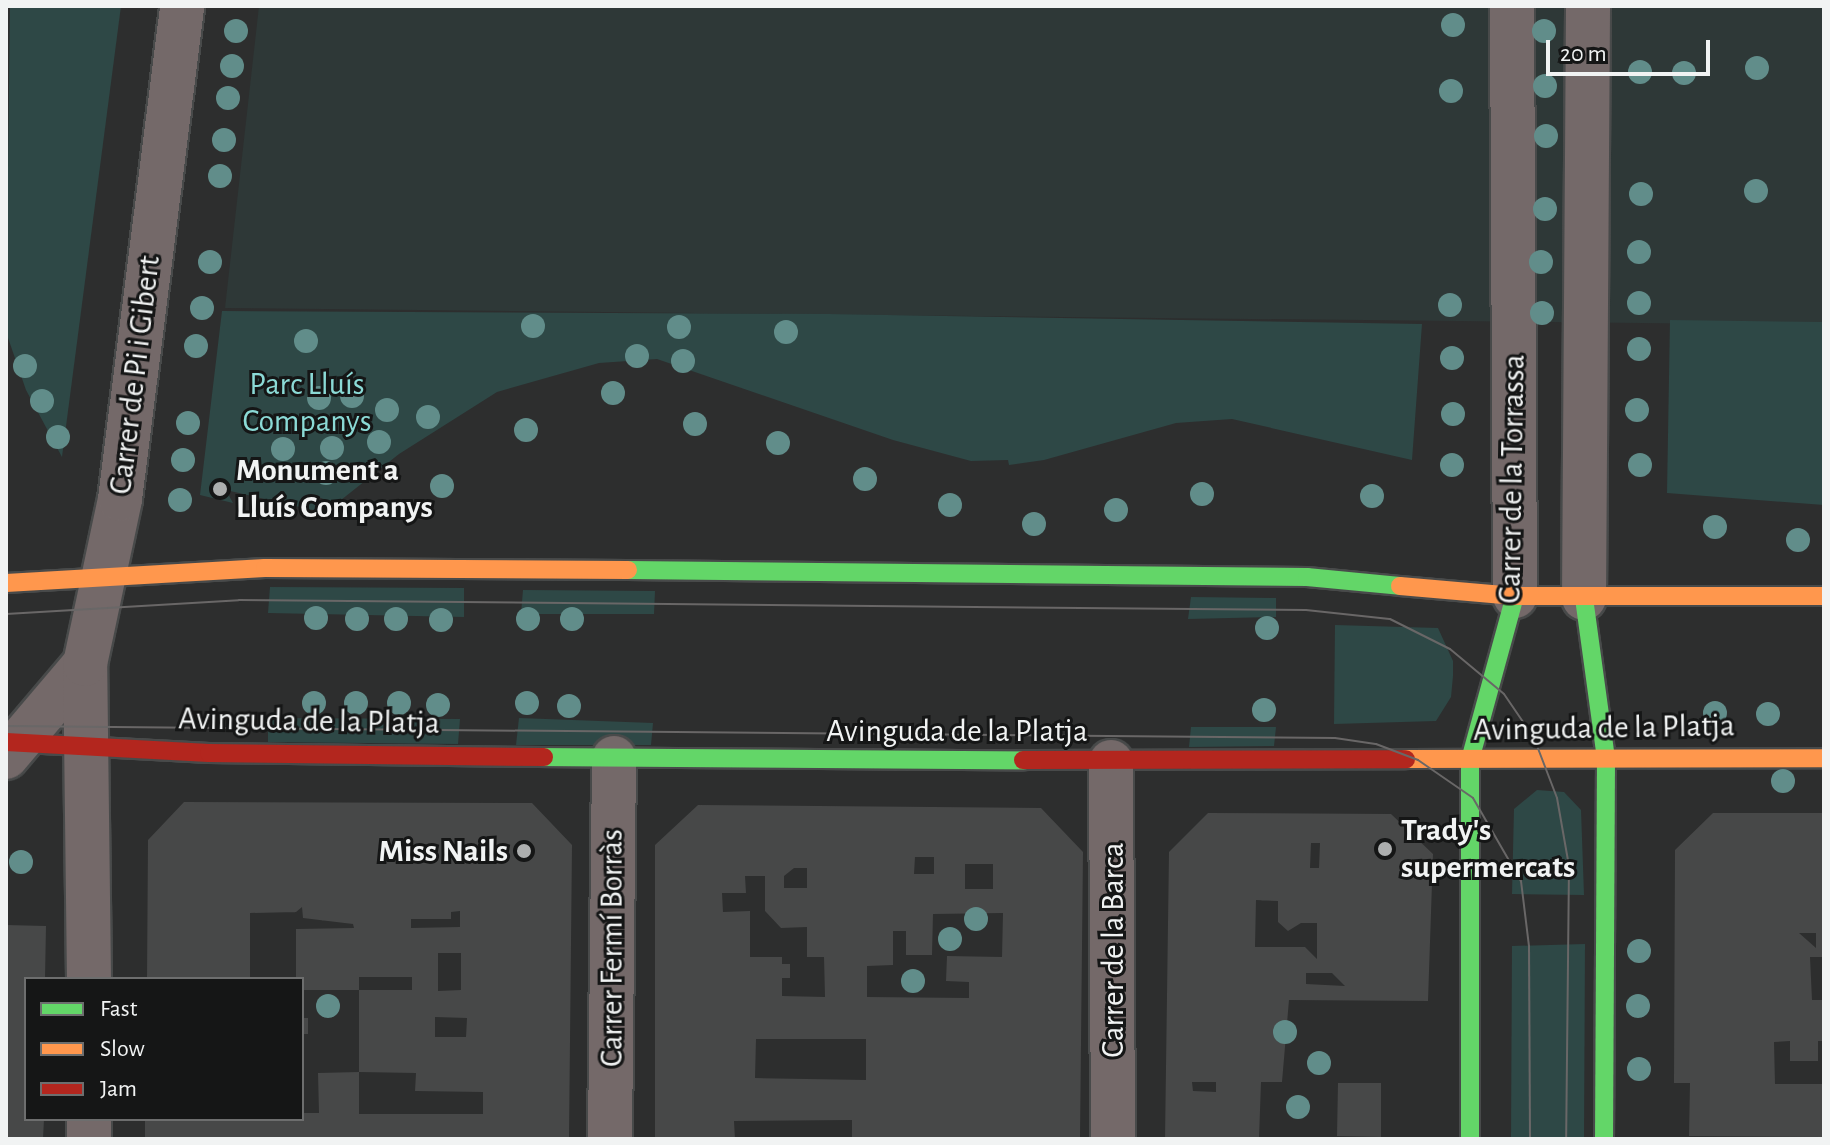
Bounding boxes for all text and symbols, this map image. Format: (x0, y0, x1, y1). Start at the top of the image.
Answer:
scale bar (1550, 24, 1714, 74)
text: 20 m (1560, 42, 1607, 66)
street label: Carrer de Pi i Gibert (101, 254, 169, 496)
street label: Carrer de la Torrassa (1491, 354, 1533, 604)
park label: Parc Lluís Companys (242, 366, 372, 441)
place label: Monument a Lluís Companys (236, 452, 433, 527)
marker: Monument a Lluís Companys (211, 480, 229, 498)
street label: Avinguda de la Platja (178, 700, 440, 742)
street label: Avinguda de la Platja (1473, 707, 1735, 749)
street label: Avinguda de la Platja (826, 712, 1088, 750)
place label: Trady's supermercats (1401, 812, 1575, 887)
street label: Carrer Fermí Borràs (593, 829, 631, 1067)
place label: Miss Nails (379, 832, 508, 870)
marker: Trady's supermercats (1376, 840, 1394, 858)
marker: Miss Nails (515, 842, 533, 860)
street label: Carrer de la Barca (1094, 842, 1132, 1058)
legend (24, 977, 304, 1121)
text: Fast (100, 997, 137, 1021)
text: Slow (100, 1037, 145, 1061)
text: Jam (100, 1077, 137, 1101)

